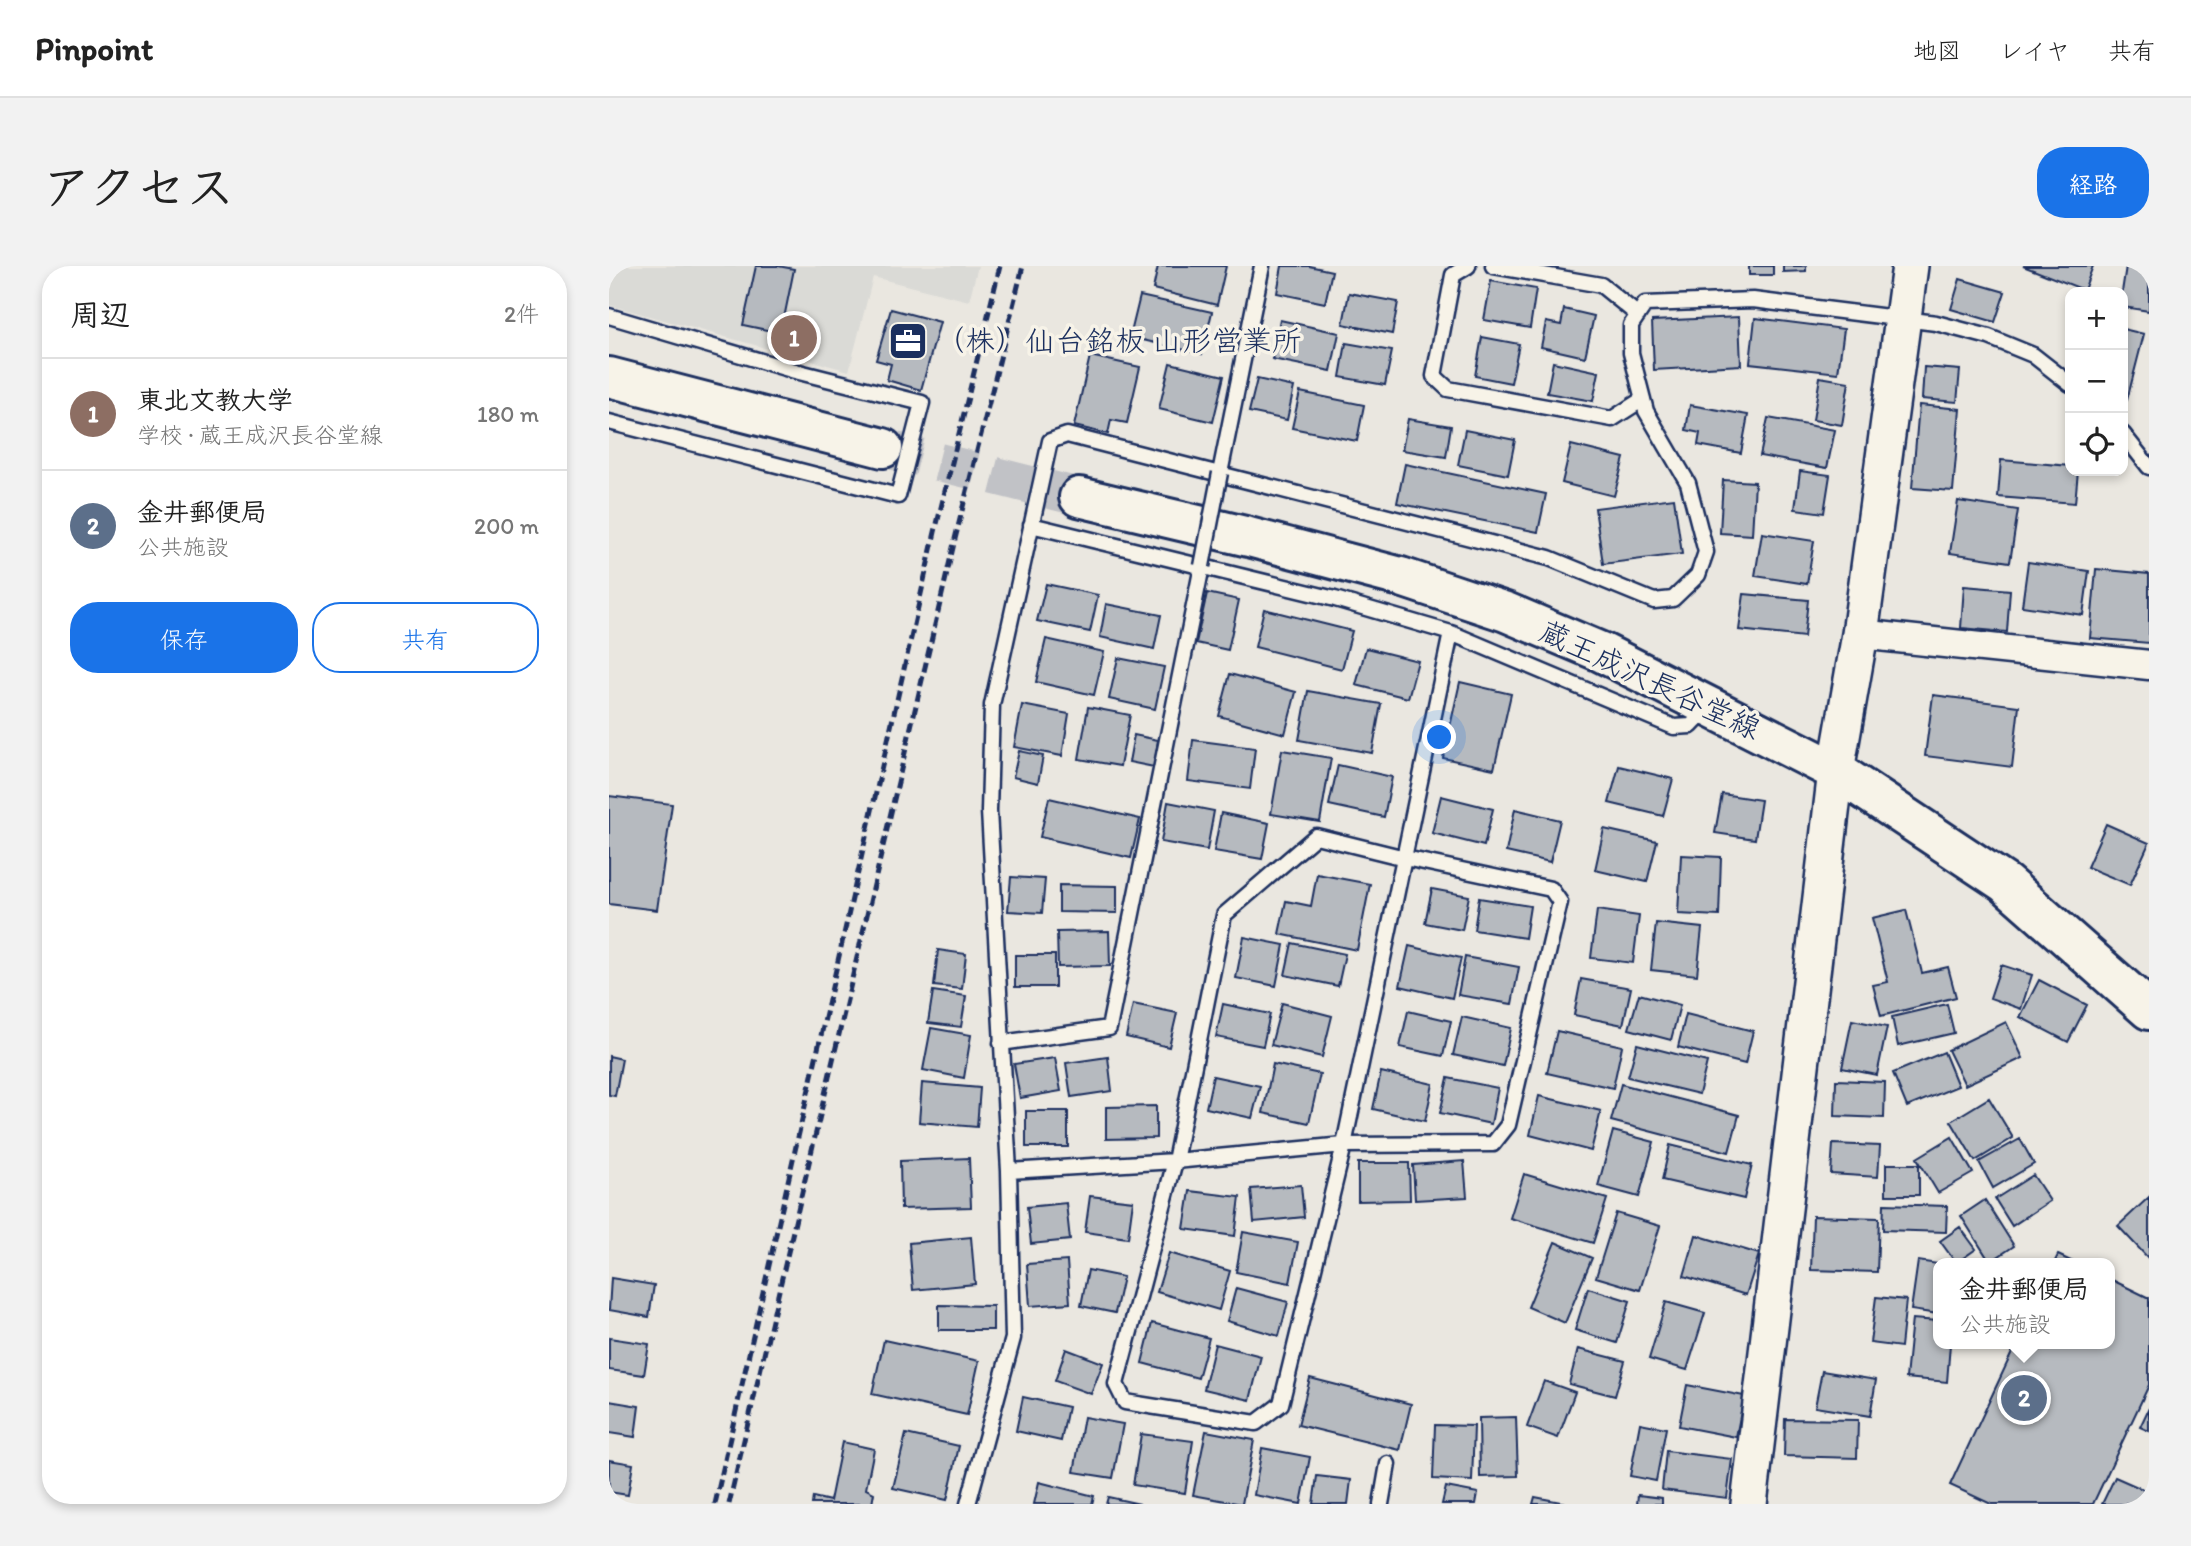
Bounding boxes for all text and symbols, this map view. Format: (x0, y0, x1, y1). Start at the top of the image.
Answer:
text: Pinpoint (35, 29, 153, 68)
text: 地図 (1913, 36, 1961, 65)
text: レイヤ (1999, 36, 2070, 65)
text: 共有 (2108, 36, 2156, 65)
button: 経路 (2037, 147, 2149, 218)
text: アクセス (42, 157, 235, 216)
map controls (2065, 287, 2128, 476)
button: + (2065, 287, 2128, 350)
text: 周辺 (70, 296, 130, 333)
text: 2件 (504, 300, 539, 328)
pin: 1 (771, 312, 817, 364)
office icon: （株）仙台銘板 山形営業所 (887, 320, 929, 362)
place label: （株）仙台銘板 山形営業所 (935, 322, 1302, 359)
button: − (2065, 350, 2128, 413)
text: 東北文教大学 (137, 384, 293, 416)
text: 1 (88, 400, 98, 428)
text: 180 m (477, 400, 539, 428)
button: locate (2065, 413, 2128, 476)
text: 学校 · 蔵王成沢長谷堂線 (137, 421, 383, 449)
text: 金井郵便局 (137, 496, 267, 528)
text: 2 (87, 512, 99, 540)
text: 200 m (474, 512, 539, 540)
text: 公共施設 (137, 533, 229, 561)
button: 保存 (70, 602, 298, 673)
button: 共有 (312, 602, 539, 673)
street label: 蔵王成沢長谷堂線 (1534, 612, 1767, 747)
your location (1422, 720, 1456, 754)
popup (1933, 1258, 2115, 1349)
text: 金井郵便局 (1959, 1273, 2089, 1305)
text: 公共施設 (1959, 1310, 2051, 1338)
pin: 2 (2001, 1372, 2047, 1424)

